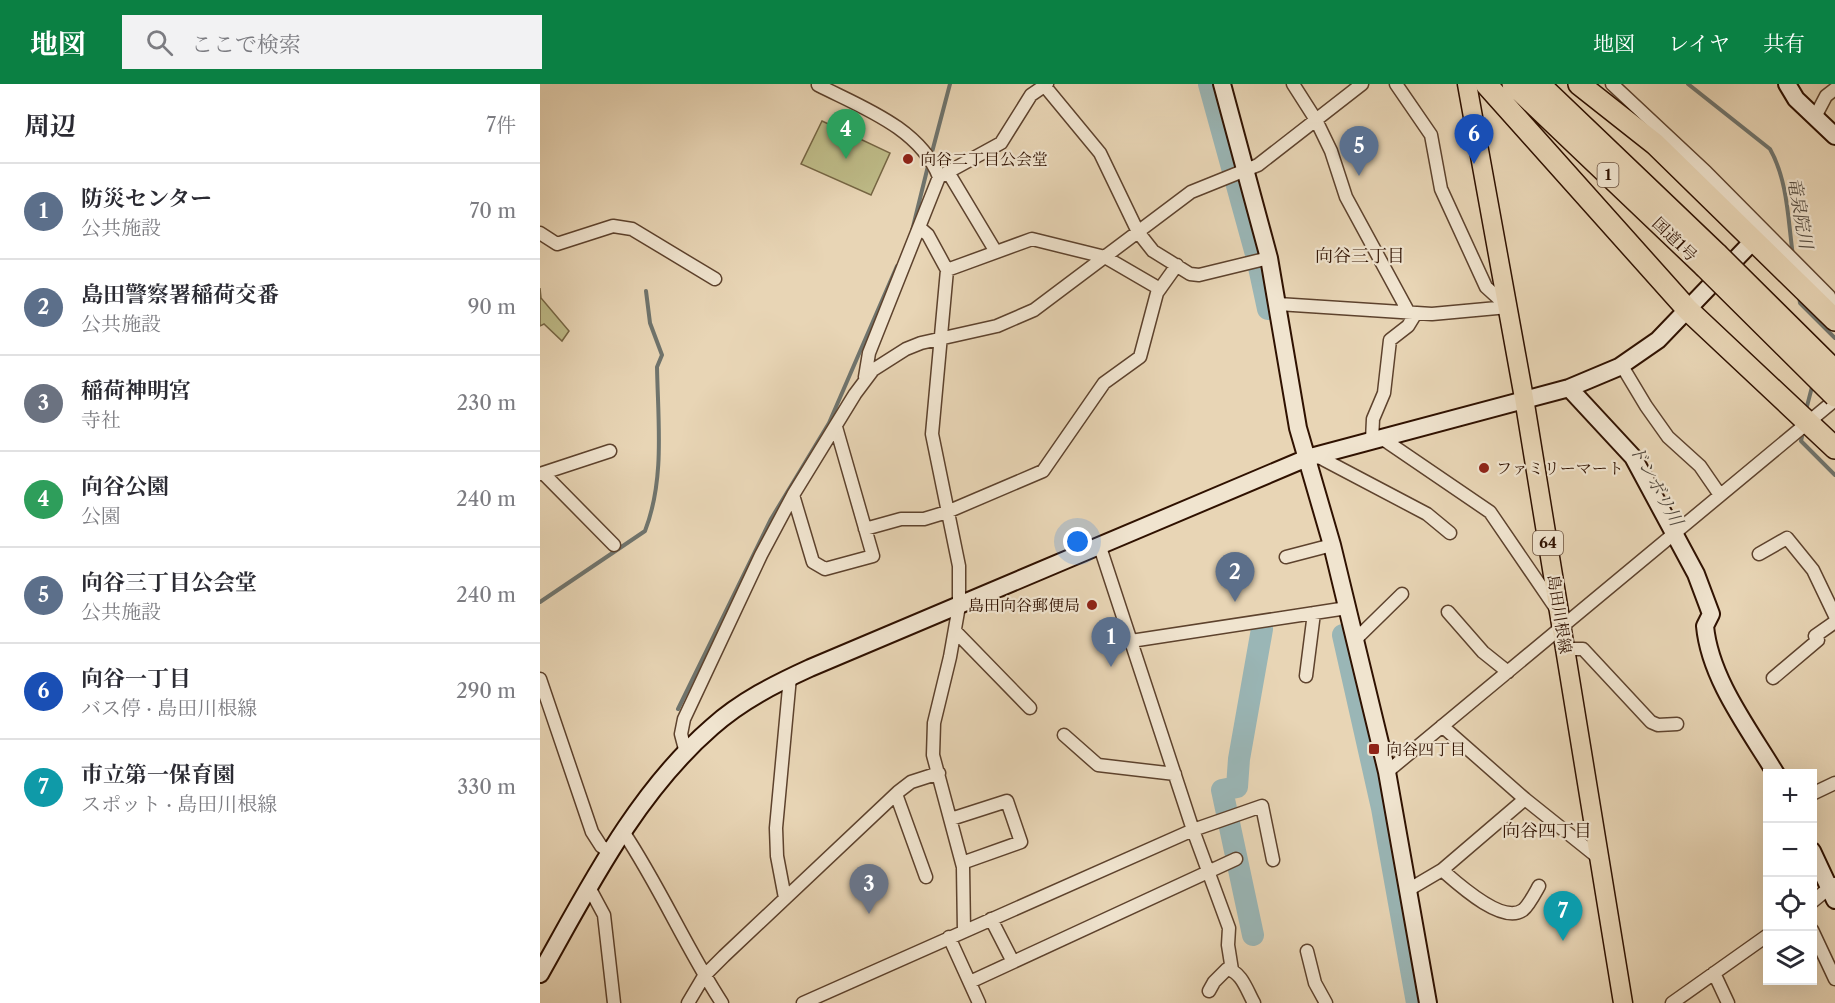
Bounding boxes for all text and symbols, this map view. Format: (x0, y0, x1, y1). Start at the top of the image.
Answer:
search box (122, 15, 542, 69)
icon: search (143, 26, 176, 59)
text: 地図 (30, 27, 86, 61)
text: ここで検索 (191, 31, 301, 58)
text: 地図 (1593, 31, 1635, 56)
text: レイヤ (1668, 31, 1730, 56)
text: 共有 (1763, 31, 1805, 56)
text: 周辺 (24, 110, 76, 142)
pin: 4 (826, 110, 866, 159)
text: 7件 (486, 113, 516, 137)
pin: 6 (1454, 115, 1494, 164)
pin: 5 (1340, 126, 1378, 176)
place label: 向谷二丁目公会堂 (920, 149, 1048, 169)
marker: 向谷二丁目公会堂 (901, 152, 915, 166)
road number: 1 (1598, 163, 1618, 187)
water label: 竜泉院川 (1783, 176, 1817, 252)
text: 防災センター (81, 185, 212, 212)
text: 1 (39, 199, 48, 223)
text: 70 m (470, 199, 516, 223)
street label: 国道1号 (1648, 213, 1702, 265)
text: 公共施設 (81, 216, 161, 240)
district label: 向谷三丁目 (1315, 245, 1405, 267)
text: 島田警察署稲荷交番 (81, 281, 279, 308)
text: 2 (38, 295, 49, 319)
text: 90 m (468, 295, 516, 319)
text: 公共施設 (81, 312, 161, 336)
text: 稲荷神明宮 (81, 377, 191, 404)
text: 3 (38, 391, 49, 415)
text: 230 m (457, 391, 516, 415)
text: 寺社 (81, 408, 121, 432)
water label: ドンボリ川 (1625, 440, 1688, 531)
place label: ファミリーマート (1496, 458, 1624, 478)
marker: ファミリーマート (1477, 461, 1491, 475)
text: 向谷公園 (81, 473, 169, 500)
text: 4 (38, 487, 49, 511)
text: 240 m (456, 487, 516, 511)
text: 公園 (81, 504, 121, 528)
your location (1063, 527, 1092, 556)
road number: 64 (1533, 531, 1563, 555)
pin: 2 (1216, 552, 1254, 602)
text: 向谷三丁目公会堂 (81, 569, 257, 596)
street label: 島田川根線 (1544, 573, 1576, 655)
text: 5 (38, 583, 49, 607)
text: 240 m (456, 583, 516, 607)
place label: 島田向谷郵便局 (968, 595, 1080, 615)
marker: 島田向谷郵便局 (1085, 598, 1099, 612)
text: 公共施設 (81, 600, 161, 624)
pin: 1 (1092, 618, 1130, 667)
text: 向谷一丁目 (81, 665, 191, 692)
text: 6 (38, 679, 49, 703)
text: 290 m (456, 679, 516, 703)
text: バス停 · 島田川根線 (81, 696, 257, 720)
place label: 向谷四丁目 (1386, 739, 1466, 759)
marker: 向谷四丁目 (1367, 742, 1381, 756)
text: 市立第一保育園 (81, 761, 235, 788)
map controls (1763, 769, 1817, 985)
button: + (1763, 769, 1817, 823)
text: 7 (38, 775, 49, 799)
text: 330 m (457, 775, 516, 799)
text: スポット · 島田川根線 (81, 792, 277, 816)
district label: 向谷四丁目 (1502, 820, 1592, 842)
button: − (1763, 823, 1817, 877)
pin: 3 (850, 864, 888, 914)
button: locate (1763, 877, 1817, 931)
pin: 7 (1544, 892, 1582, 941)
button: layers (1763, 931, 1817, 985)

